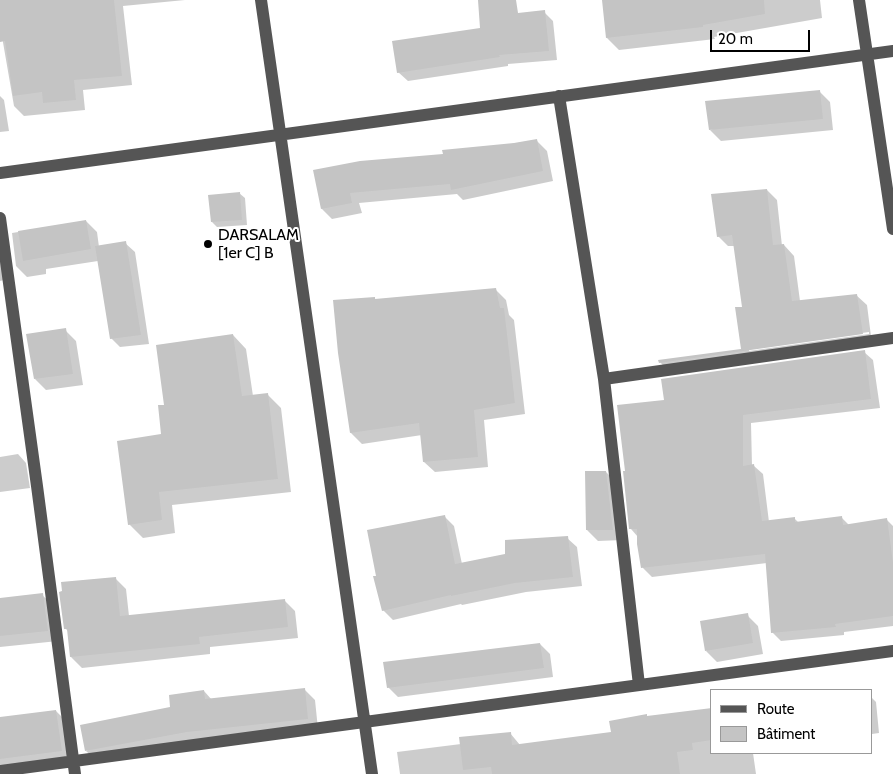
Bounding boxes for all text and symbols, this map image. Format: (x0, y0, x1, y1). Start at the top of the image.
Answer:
scale bar (713, 20, 813, 52)
text: 20 m (718, 30, 753, 48)
place label: DARSALAM [1er C] B (218, 225, 299, 263)
marker: DARSALAM [1er C] B (202, 238, 214, 250)
legend (710, 689, 873, 754)
text: Route (757, 700, 795, 718)
text: Bâtiment (757, 725, 815, 743)

